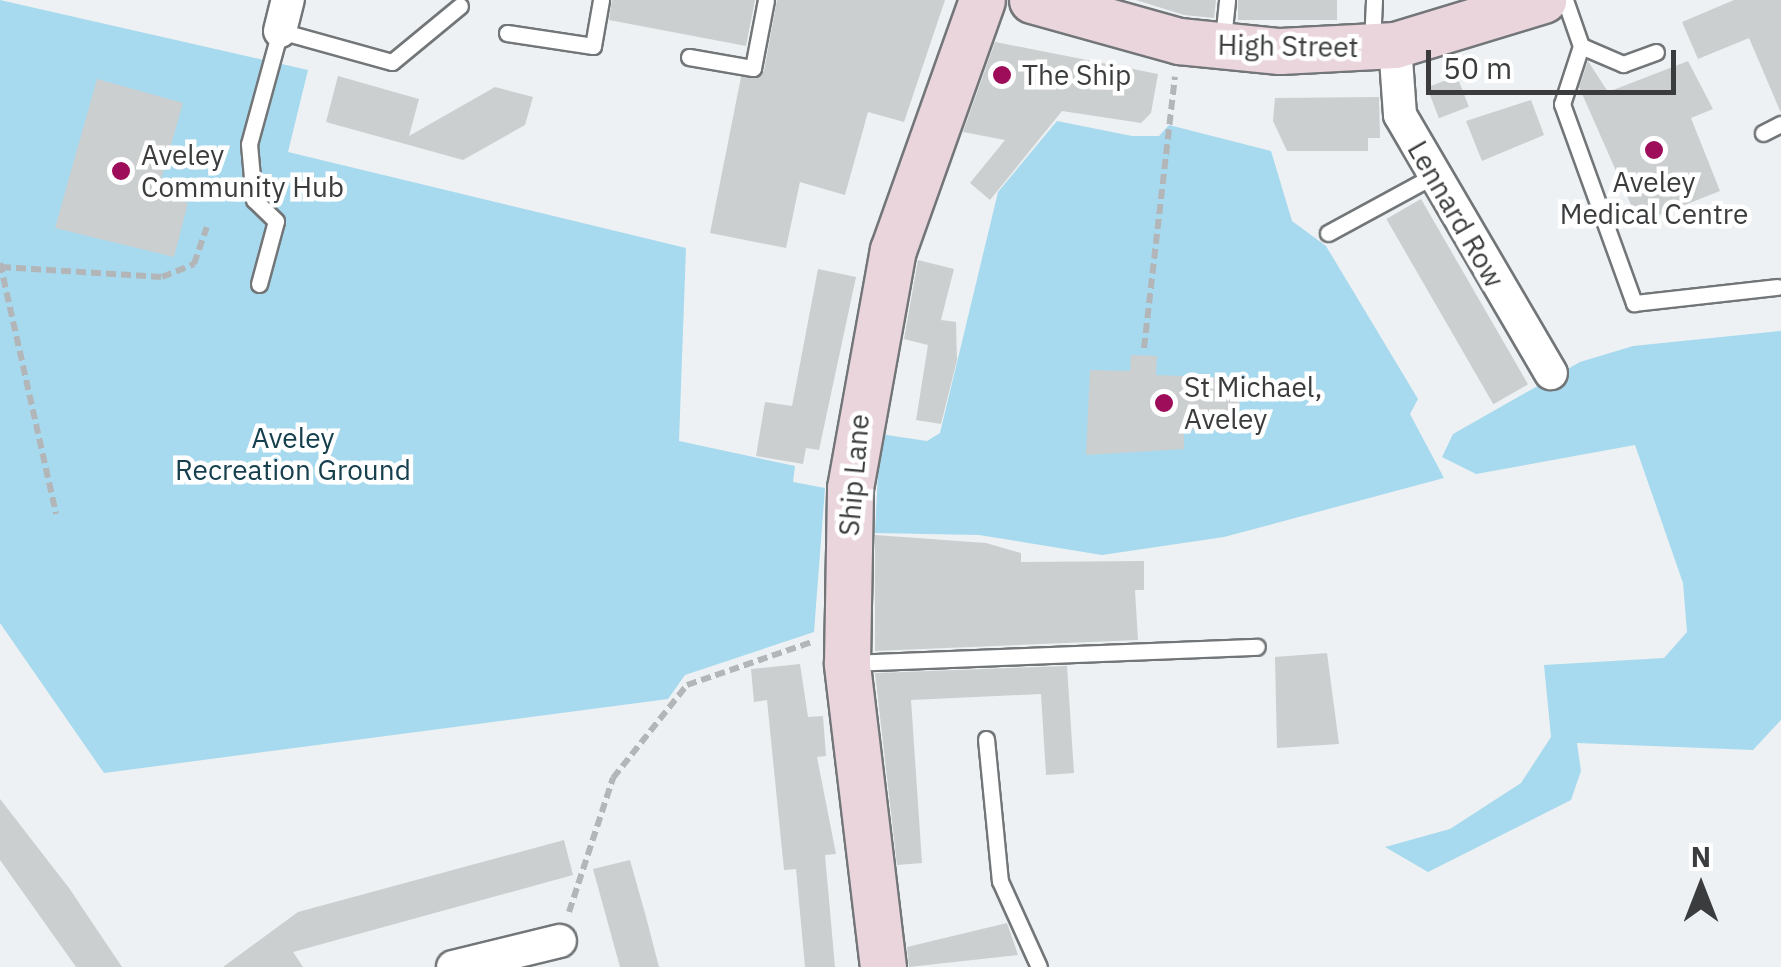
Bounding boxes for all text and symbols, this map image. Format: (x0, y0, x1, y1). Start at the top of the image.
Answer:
street label: High Street (1217, 28, 1359, 64)
scale bar (1431, 30, 1681, 92)
text: 50 m (1443, 48, 1512, 87)
place label: The Ship (1022, 58, 1131, 92)
marker: The Ship (991, 64, 1013, 86)
street label: Lennard Row (1401, 135, 1511, 293)
place label: Aveley Community Hub (141, 138, 344, 204)
marker: Aveley Medical Centre (1643, 139, 1665, 161)
marker: Aveley Community Hub (110, 160, 132, 182)
place label: Aveley Medical Centre (1560, 165, 1748, 231)
place label: St Michael, Aveley (1184, 370, 1322, 436)
marker: St Michael, Aveley (1153, 392, 1175, 414)
street label: Ship Lane (832, 413, 876, 537)
park label: Aveley Recreation Ground (175, 421, 411, 487)
north arrow (1651, 837, 1751, 937)
text: N (1691, 838, 1711, 875)

